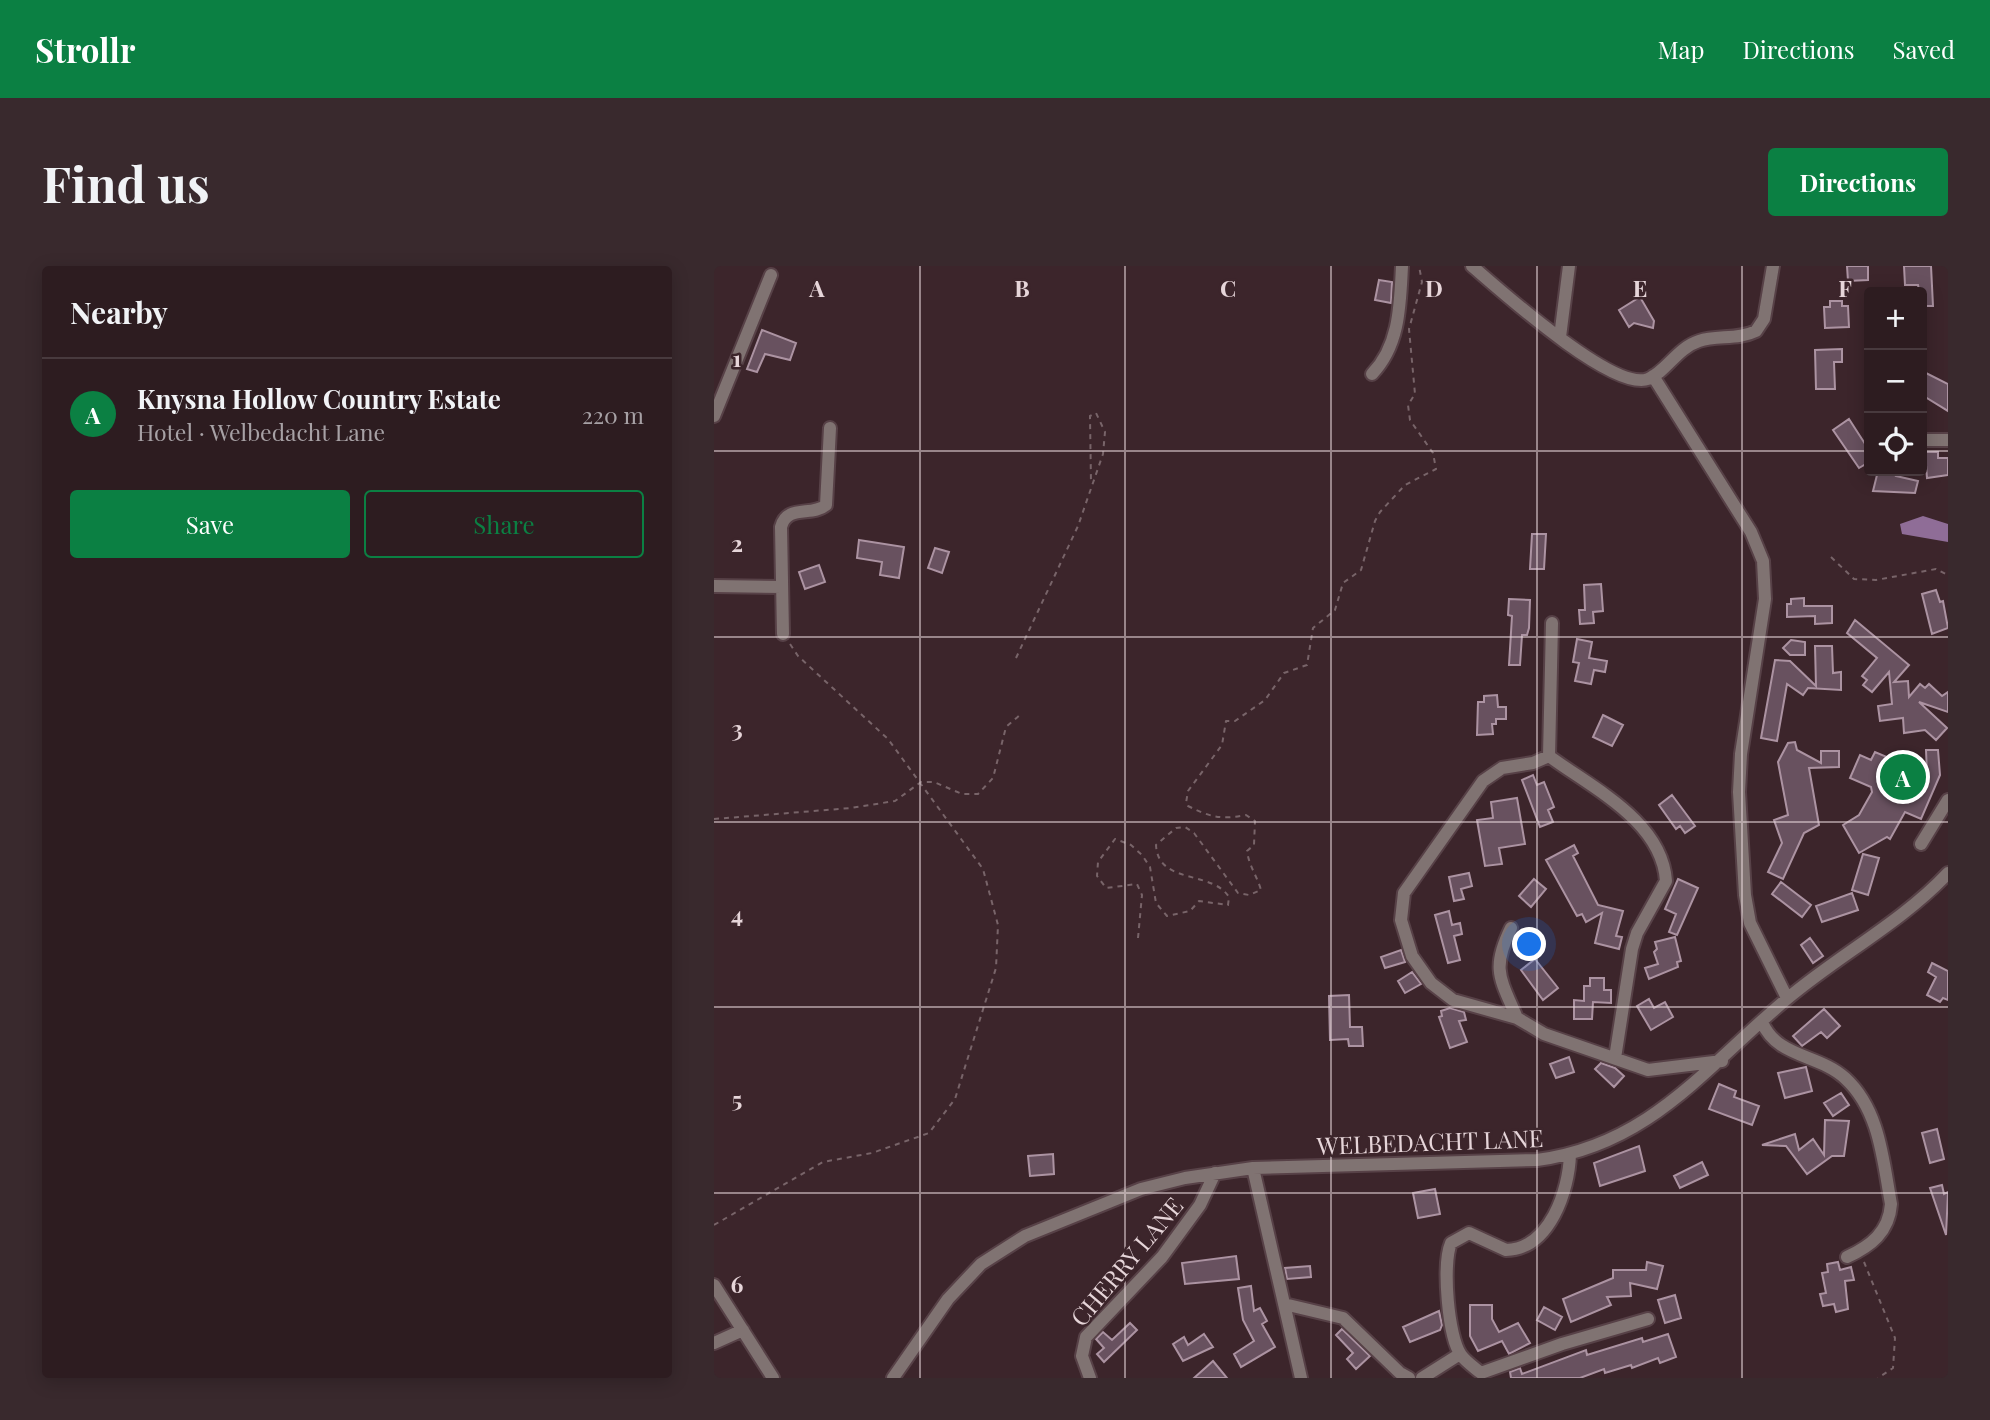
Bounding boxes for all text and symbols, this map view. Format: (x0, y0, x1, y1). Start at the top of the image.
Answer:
text: Strollr (35, 27, 135, 71)
text: Map (1658, 33, 1704, 65)
text: Directions (1742, 33, 1855, 65)
text: Saved (1893, 33, 1955, 65)
button: Directions (1768, 148, 1948, 216)
text: Find us (42, 150, 210, 215)
text: A (808, 272, 825, 303)
text: B (1014, 272, 1030, 303)
text: C (1220, 272, 1236, 303)
text: D (1425, 272, 1443, 303)
text: E (1633, 272, 1647, 303)
text: F (1838, 272, 1852, 303)
map controls (1864, 287, 1927, 476)
button: + (1864, 287, 1927, 350)
text: Nearby (70, 292, 168, 332)
text: 1 (733, 342, 742, 373)
button: − (1864, 350, 1927, 413)
text: Knysna Hollow Country Estate (137, 381, 501, 416)
text: A (85, 399, 101, 430)
text: 220 m (582, 399, 644, 430)
button: locate (1864, 413, 1927, 476)
text: Hotel · Welbedacht Lane (137, 416, 385, 447)
button: Save (70, 490, 350, 558)
button: Share (364, 490, 644, 558)
text: 2 (731, 527, 743, 558)
text: 3 (731, 712, 743, 743)
pin: A (1880, 751, 1926, 803)
text: 4 (731, 898, 743, 929)
your location (1512, 927, 1546, 961)
text: 5 (732, 1083, 742, 1114)
street label: WELBEDACHT LANE (1315, 1121, 1544, 1161)
street label: CHERRY LANE (1063, 1190, 1189, 1332)
text: 6 (731, 1268, 744, 1299)

